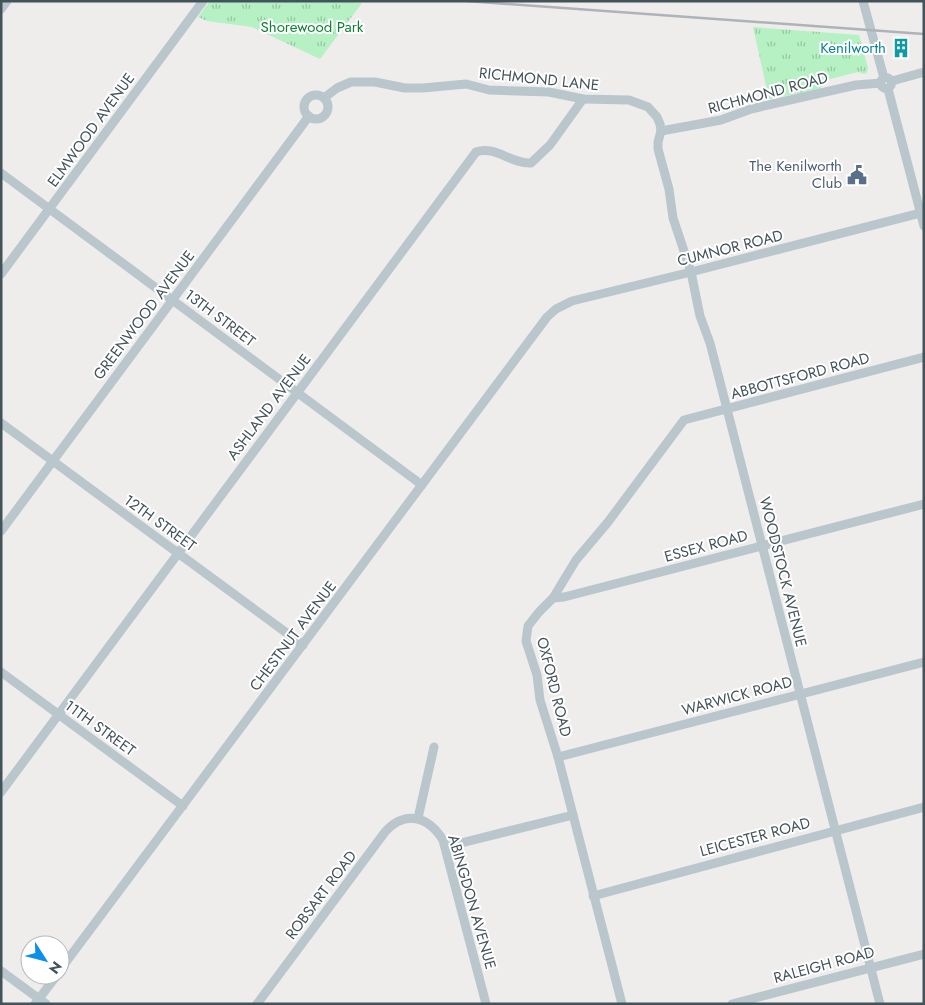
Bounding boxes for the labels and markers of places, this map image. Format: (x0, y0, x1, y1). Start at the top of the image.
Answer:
place label: Kenilworth (820, 37, 886, 59)
building icon: Kenilworth (890, 37, 912, 59)
place label: The Kenilworth Club (749, 155, 842, 194)
public building icon: The Kenilworth Club (846, 164, 868, 186)

